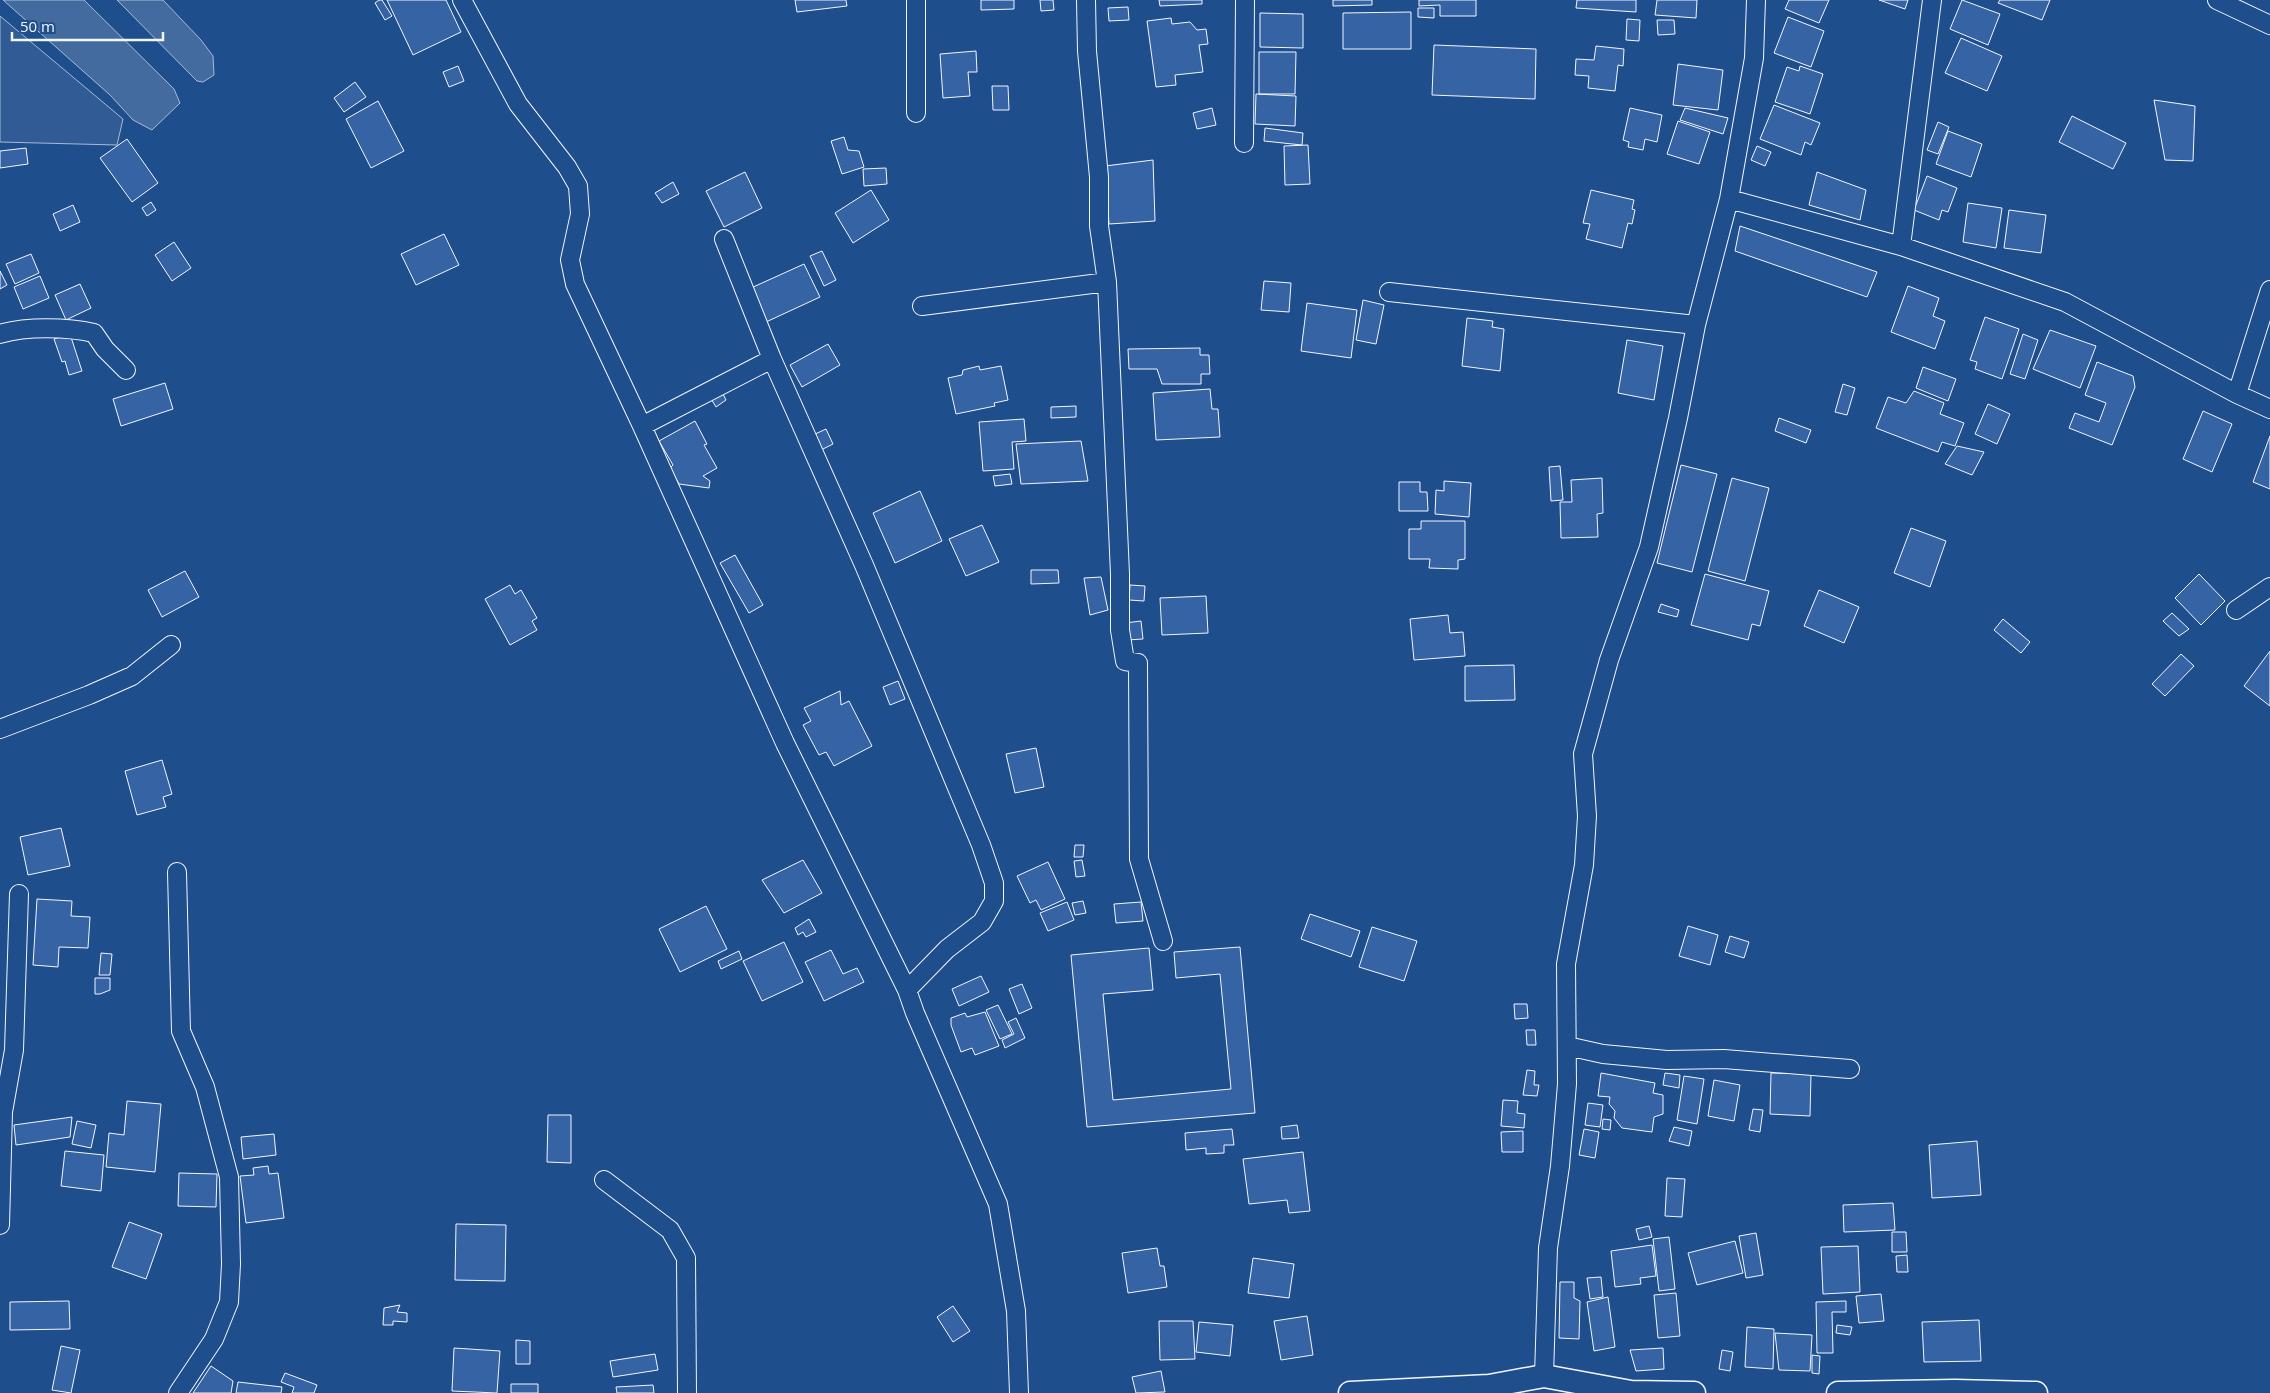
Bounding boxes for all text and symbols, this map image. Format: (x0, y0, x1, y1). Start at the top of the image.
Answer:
scale bar (12, 10, 164, 42)
text: 50 m (20, 16, 55, 36)

